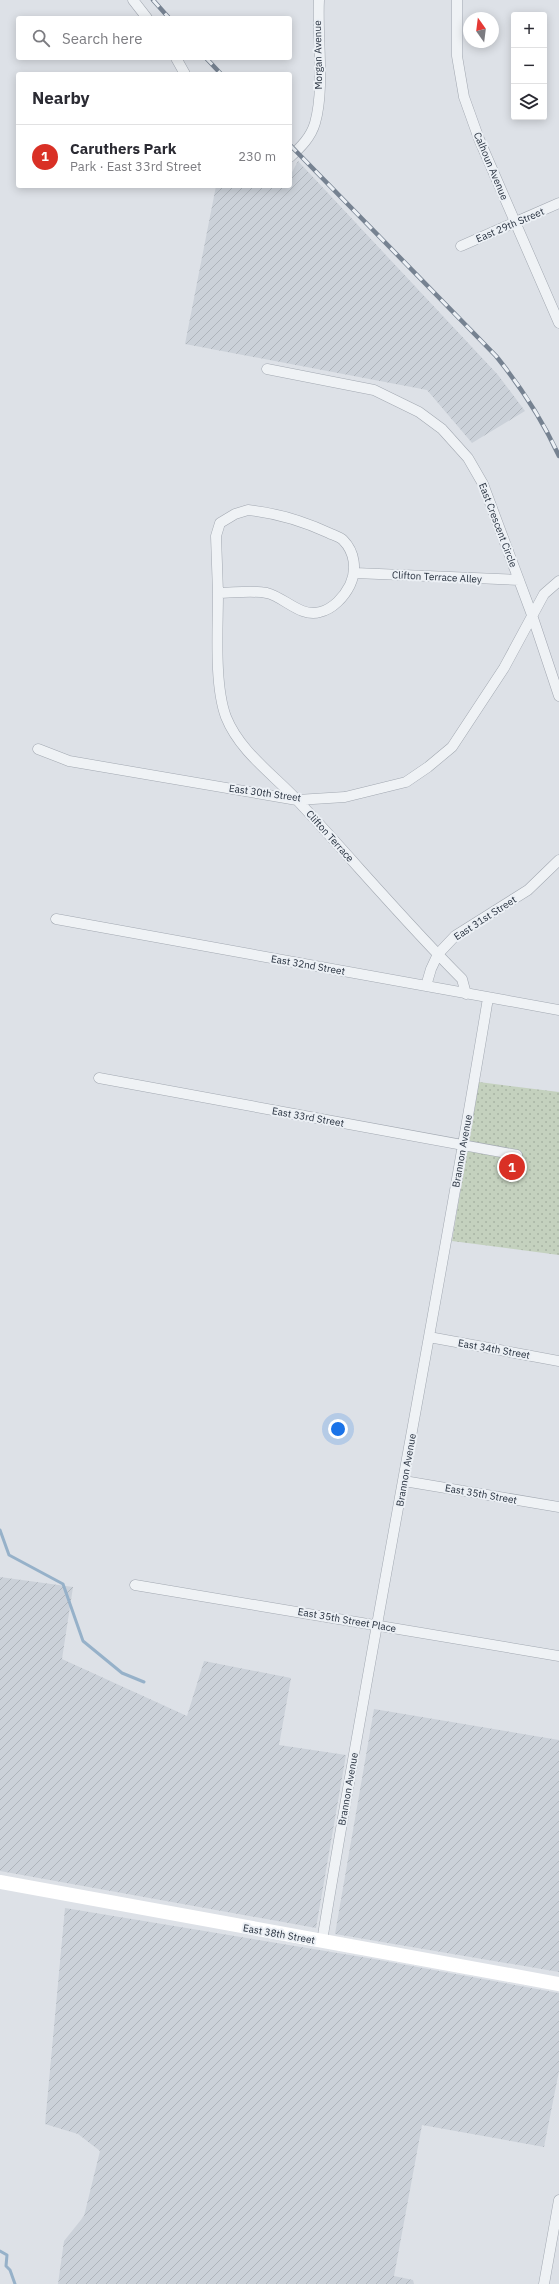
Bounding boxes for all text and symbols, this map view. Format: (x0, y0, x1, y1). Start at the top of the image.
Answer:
north arrow (463, 12, 499, 48)
map controls (511, 12, 547, 120)
button: + (511, 12, 547, 48)
search box (16, 16, 292, 60)
street label: Morgan Avenue (311, 20, 325, 90)
icon: search (30, 27, 52, 49)
text: Search here (62, 29, 142, 48)
button: − (511, 48, 547, 84)
button: layers (511, 84, 547, 120)
text: Nearby (32, 87, 90, 109)
street label: Calhoun Avenue (471, 130, 511, 202)
text: Caruthers Park (70, 139, 176, 158)
text: 1 (41, 148, 49, 165)
text: 230 m (238, 148, 276, 165)
text: Park · East 33rd Street (70, 158, 202, 175)
street label: East 29th Street (474, 205, 547, 245)
street label: East Crescent Circle (476, 481, 520, 570)
street label: Clifton Terrace Alley (392, 568, 482, 586)
street label: East 30th Street (228, 781, 302, 805)
street label: Clifton Terrace (303, 807, 357, 865)
street label: East 31st Street (451, 893, 519, 943)
street label: East 32nd Street (270, 952, 347, 978)
street label: East 33rd Street (271, 1104, 346, 1130)
street label: Brannon Avenue (449, 1113, 475, 1189)
pin: 1 (499, 1152, 525, 1182)
street label: East 34th Street (457, 1336, 531, 1362)
your location (328, 1419, 348, 1439)
street label: Brannon Avenue (393, 1432, 419, 1508)
street label: East 35th Street (444, 1481, 518, 1507)
street label: East 35th Street Place (297, 1605, 398, 1635)
street label: Brannon Avenue (335, 1751, 361, 1827)
street label: East 38th Street (242, 1921, 316, 1947)

